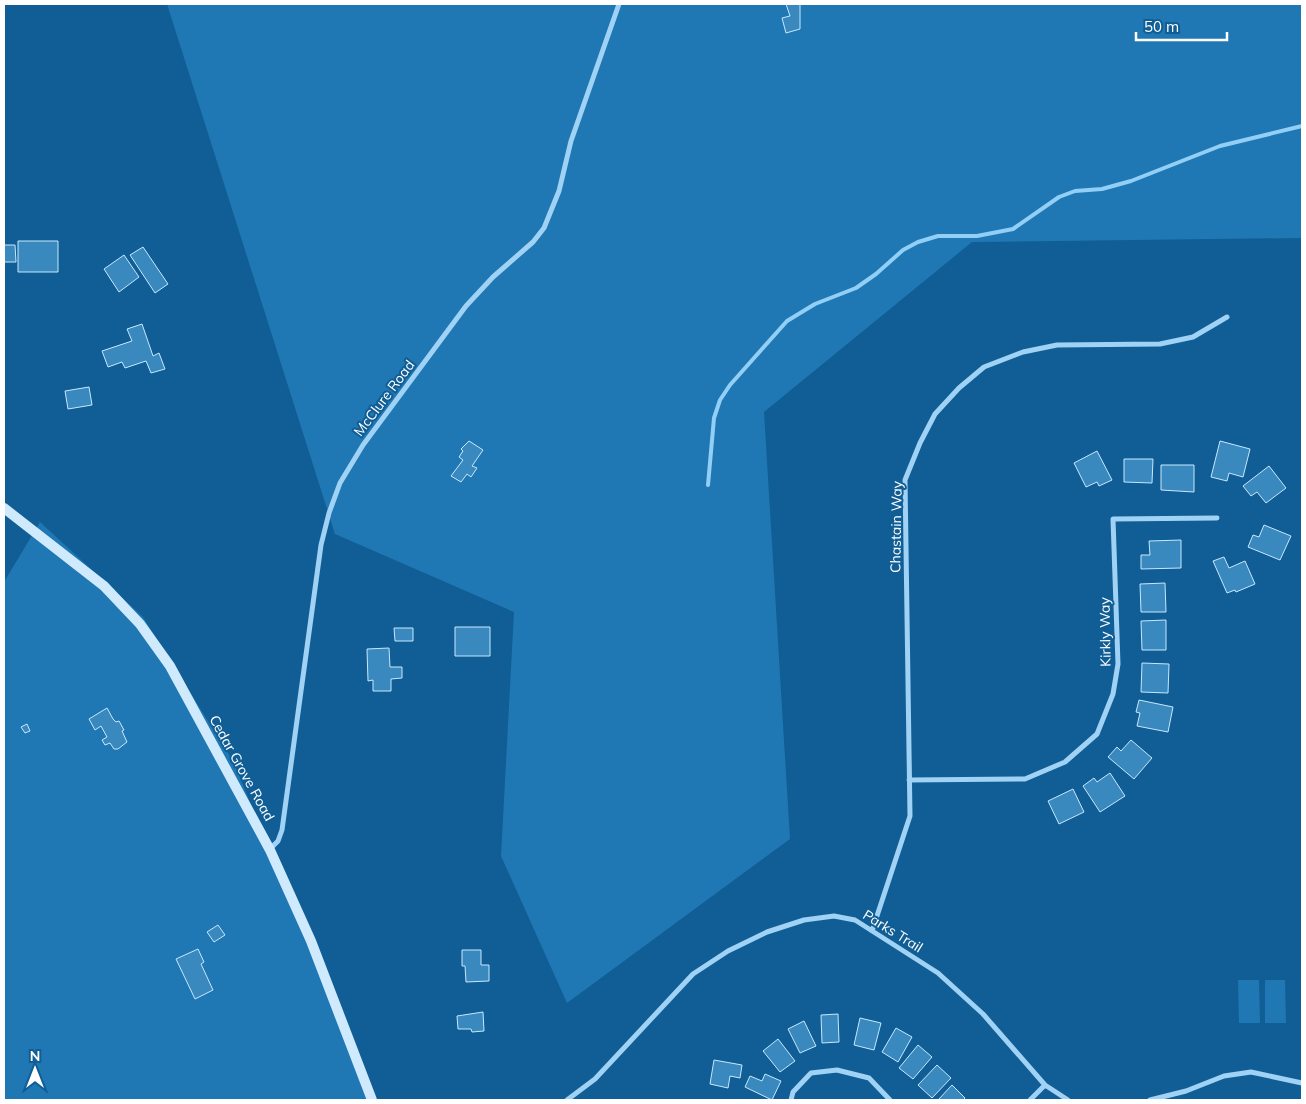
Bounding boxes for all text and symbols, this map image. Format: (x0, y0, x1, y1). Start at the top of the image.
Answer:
scale bar (1136, 10, 1227, 42)
text: 50 m (1144, 17, 1179, 36)
street label: McClure Road (350, 356, 418, 440)
street label: Chastain Way (886, 480, 906, 573)
street label: Kirkly Way (1095, 597, 1115, 667)
street label: Cedar Grove Road (205, 712, 279, 824)
street label: Parks Trail (860, 906, 926, 956)
north arrow (10, 1044, 60, 1094)
text: N (30, 1047, 40, 1065)

